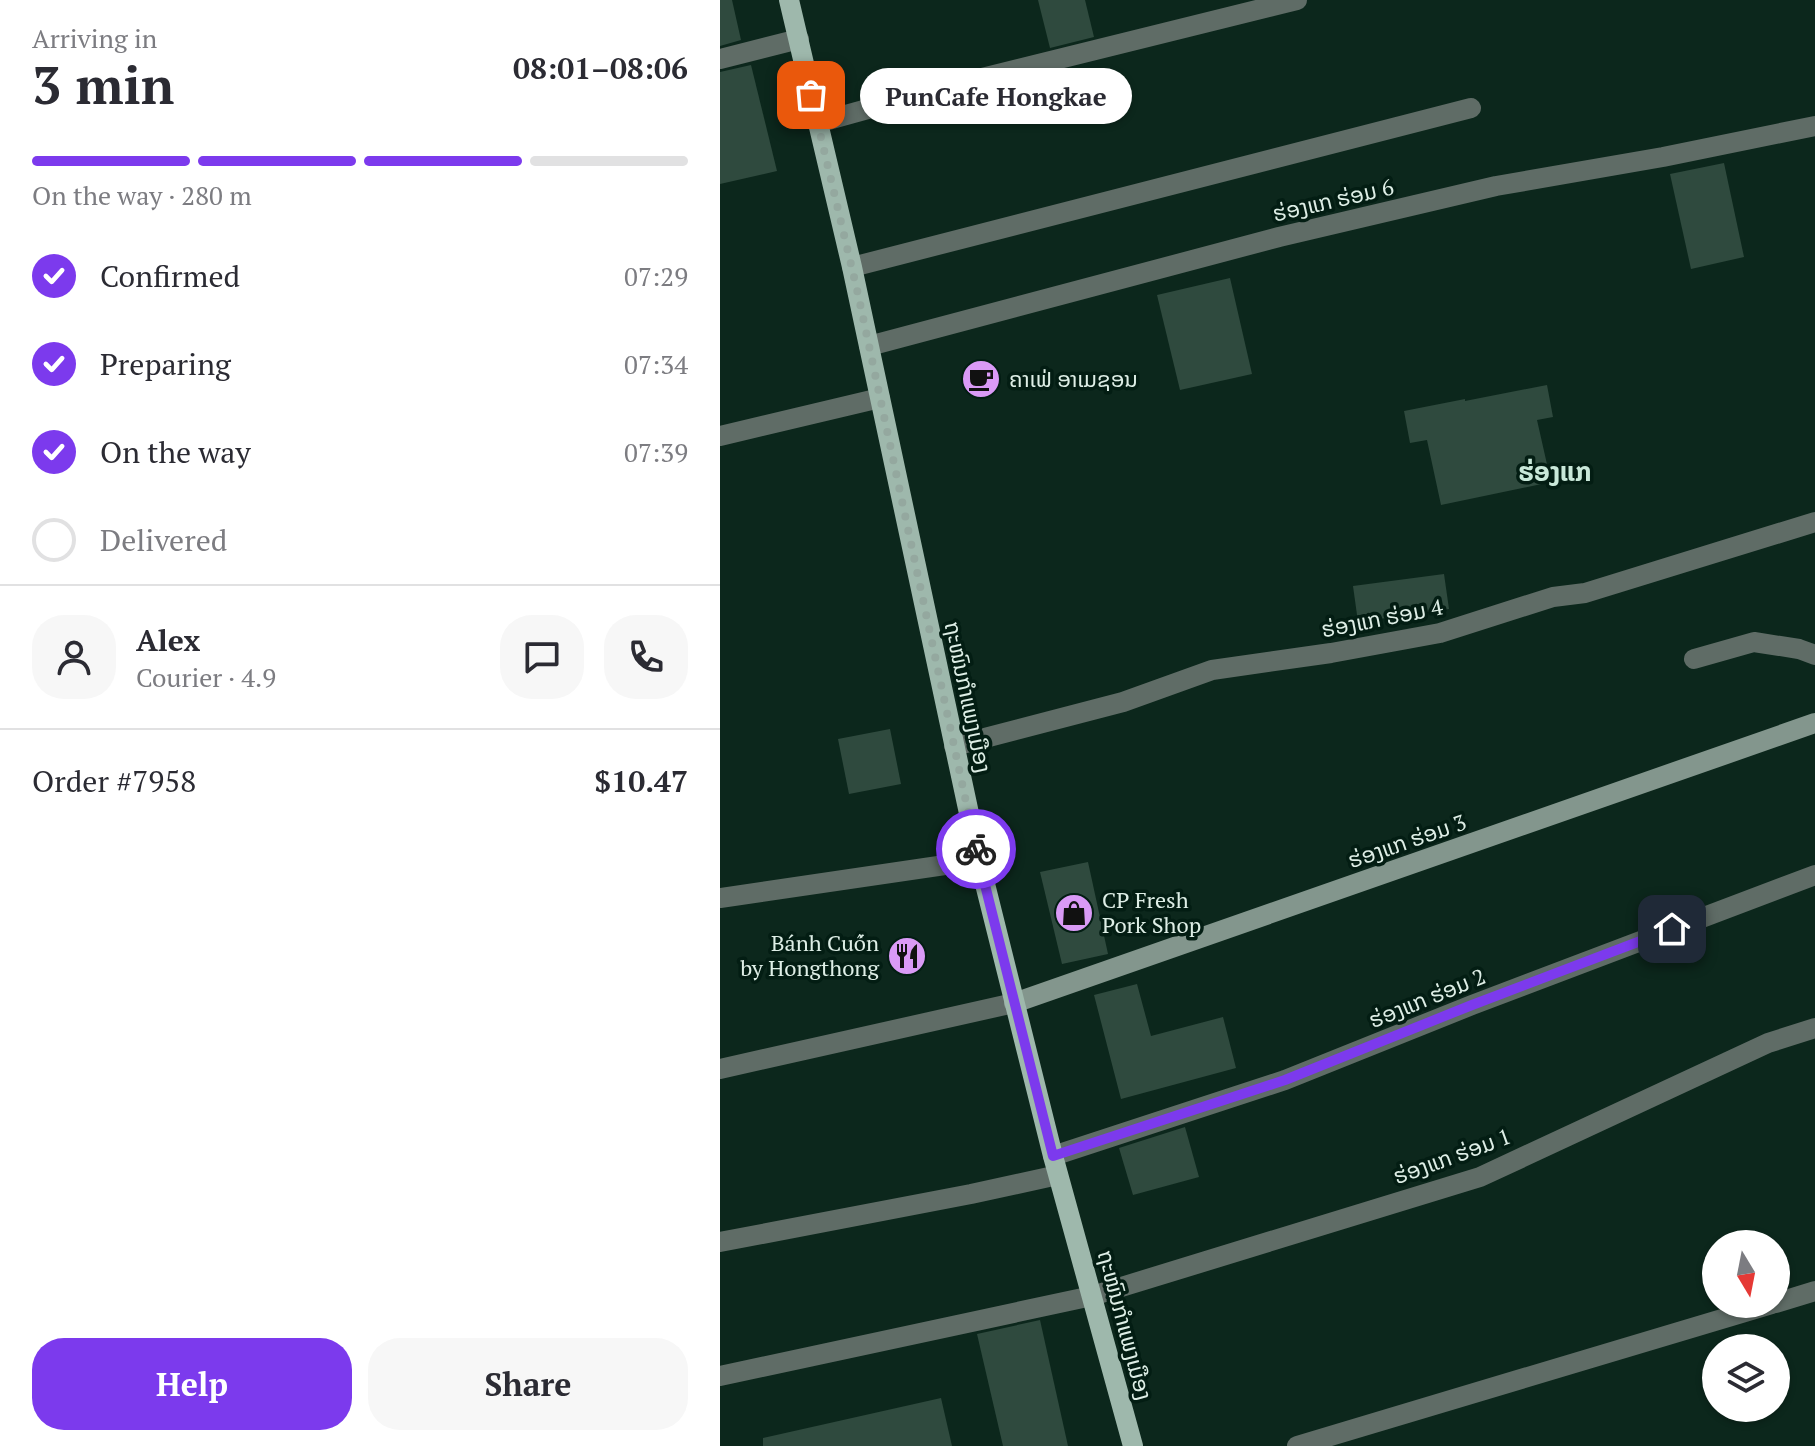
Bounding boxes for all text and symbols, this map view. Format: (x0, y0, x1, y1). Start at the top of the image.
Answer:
text: Arriving in (32, 21, 157, 55)
text: 08:01–08:06 (513, 48, 688, 88)
text: 3 min (32, 50, 174, 119)
pin (777, 61, 845, 129)
callout: PunCafe Hongkae (859, 67, 1131, 123)
icon: bag (789, 73, 833, 117)
text: PunCafe Hongkae (885, 79, 1107, 113)
street label: ຮ່ອງແກ ຮ່ອມ 6 (1270, 171, 1396, 228)
text: On the way · 280 m (32, 178, 252, 212)
icon: check (32, 254, 76, 298)
text: Confirmed (100, 256, 240, 296)
text: 07:29 (624, 259, 688, 293)
icon: check (32, 342, 76, 386)
text: Preparing (100, 344, 231, 384)
text: 07:34 (624, 347, 688, 381)
cafe icon: ຄາເຟ່ ອາເມຊອນ (960, 358, 1002, 400)
place label: ຄາເຟ່ ອາເມຊອນ (1009, 364, 1138, 393)
icon: check (32, 430, 76, 474)
text: On the way (100, 432, 251, 472)
text: 07:39 (624, 435, 688, 469)
district label: ຮ່ອງແກ (1518, 454, 1592, 488)
text: Delivered (100, 520, 227, 560)
street label: ຮ່ອງແກ ຮ່ອມ 4 (1319, 591, 1445, 643)
button: person (32, 615, 116, 699)
button: chat (500, 615, 584, 699)
button: phone (604, 615, 688, 699)
street label: ຖະໜົນກຳແພງເມືອງ (938, 618, 999, 775)
text: Alex (136, 620, 200, 660)
text: Courier · 4.9 (136, 660, 276, 694)
text: Order #7958 (32, 761, 196, 801)
text: $10.47 (594, 761, 688, 801)
street label: ຮ່ອງແກ ຮ່ອມ 3 (1344, 807, 1470, 874)
courier (936, 809, 1016, 889)
icon: bike (954, 827, 998, 871)
place label: CP Fresh Pork Shop (1102, 885, 1201, 939)
shop icon: CP Fresh Pork Shop (1053, 892, 1095, 934)
pin (1638, 895, 1706, 963)
icon: home (1650, 907, 1694, 951)
place label: Bánh Cuốn by Hongthong (740, 928, 879, 982)
restaurant icon: Bánh Cuốn by Hongthong (886, 935, 928, 977)
street label: ຮ່ອງແກ ຮ່ອມ 2 (1364, 961, 1489, 1034)
street label: ຮ່ອງແກ ຮ່ອມ 1 (1389, 1121, 1515, 1190)
north arrow (1702, 1230, 1790, 1318)
map controls (1702, 1230, 1790, 1422)
street label: ຖະໜົນກຳແພງເມືອງ (1092, 1247, 1159, 1403)
button: layers (1702, 1334, 1790, 1422)
button: Help (32, 1338, 352, 1430)
button: Share (368, 1338, 688, 1430)

